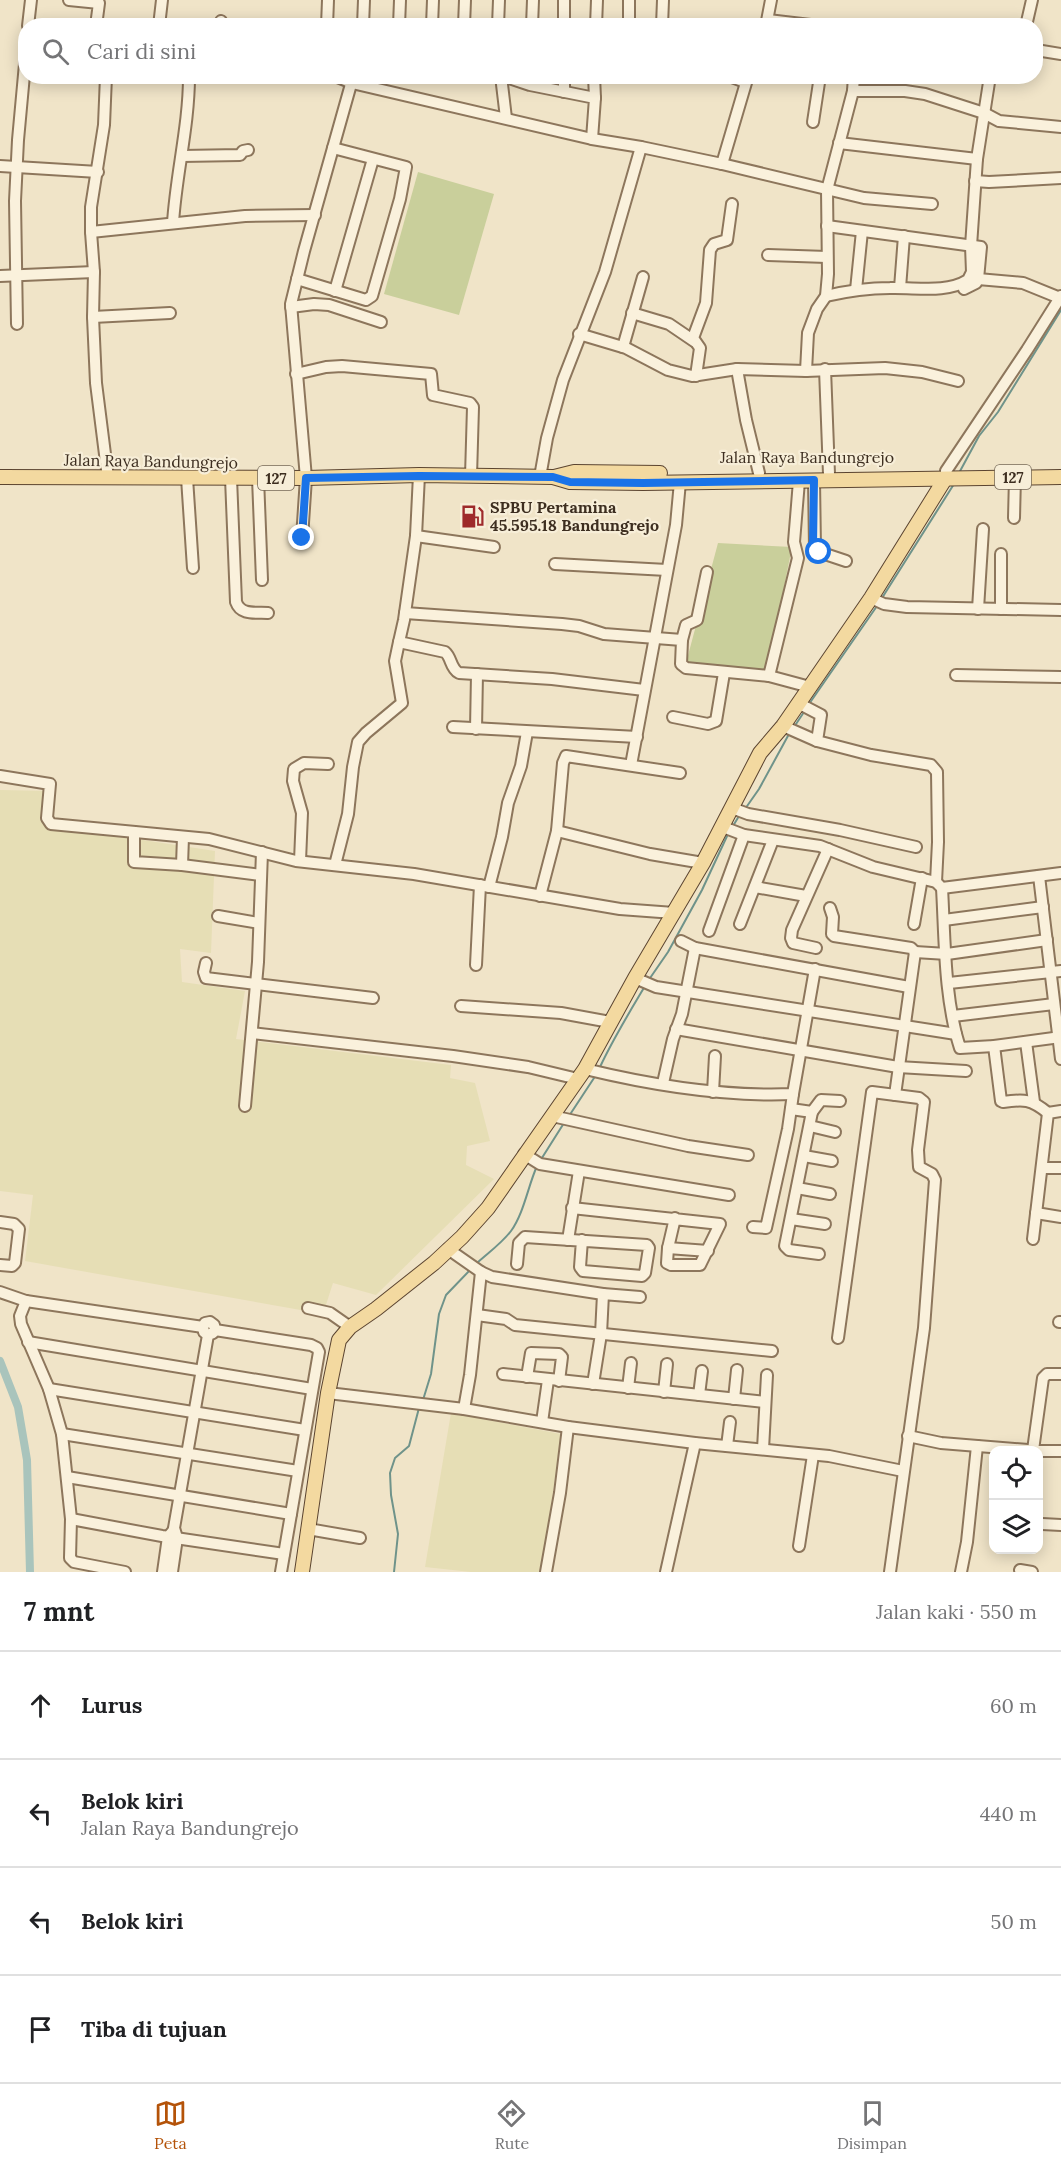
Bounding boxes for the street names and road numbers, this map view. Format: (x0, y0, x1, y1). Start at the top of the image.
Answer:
street label: Jalan Raya Bandungrejo (719, 447, 894, 467)
street label: Jalan Raya Bandungrejo (63, 449, 238, 473)
road number: 127 (995, 465, 1031, 489)
road number: 127 (258, 466, 294, 490)

